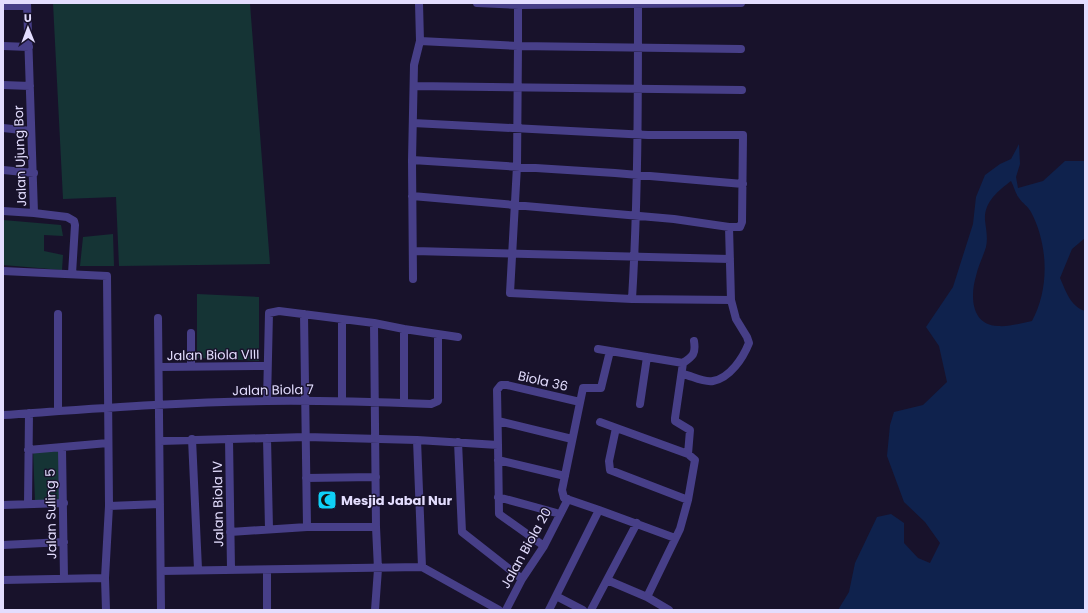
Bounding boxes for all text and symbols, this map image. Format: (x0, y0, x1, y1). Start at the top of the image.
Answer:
north arrow (8, 8, 48, 48)
text: U (24, 10, 32, 26)
street label: Jalan Ujung Bor (9, 105, 31, 207)
street label: Jalan Biola VIII (166, 345, 260, 365)
street label: Biola 36 (516, 366, 570, 396)
street label: Jalan Biola 7 (232, 380, 314, 400)
street label: Jalan Biola IV (208, 460, 228, 547)
street label: Jalan Suling 5 (41, 469, 61, 559)
mosque icon: Mesjid Jabal Nur (316, 489, 338, 511)
place label: Mesjid Jabal Nur (341, 491, 453, 510)
street label: Jalan Biola 20 (496, 504, 556, 592)

